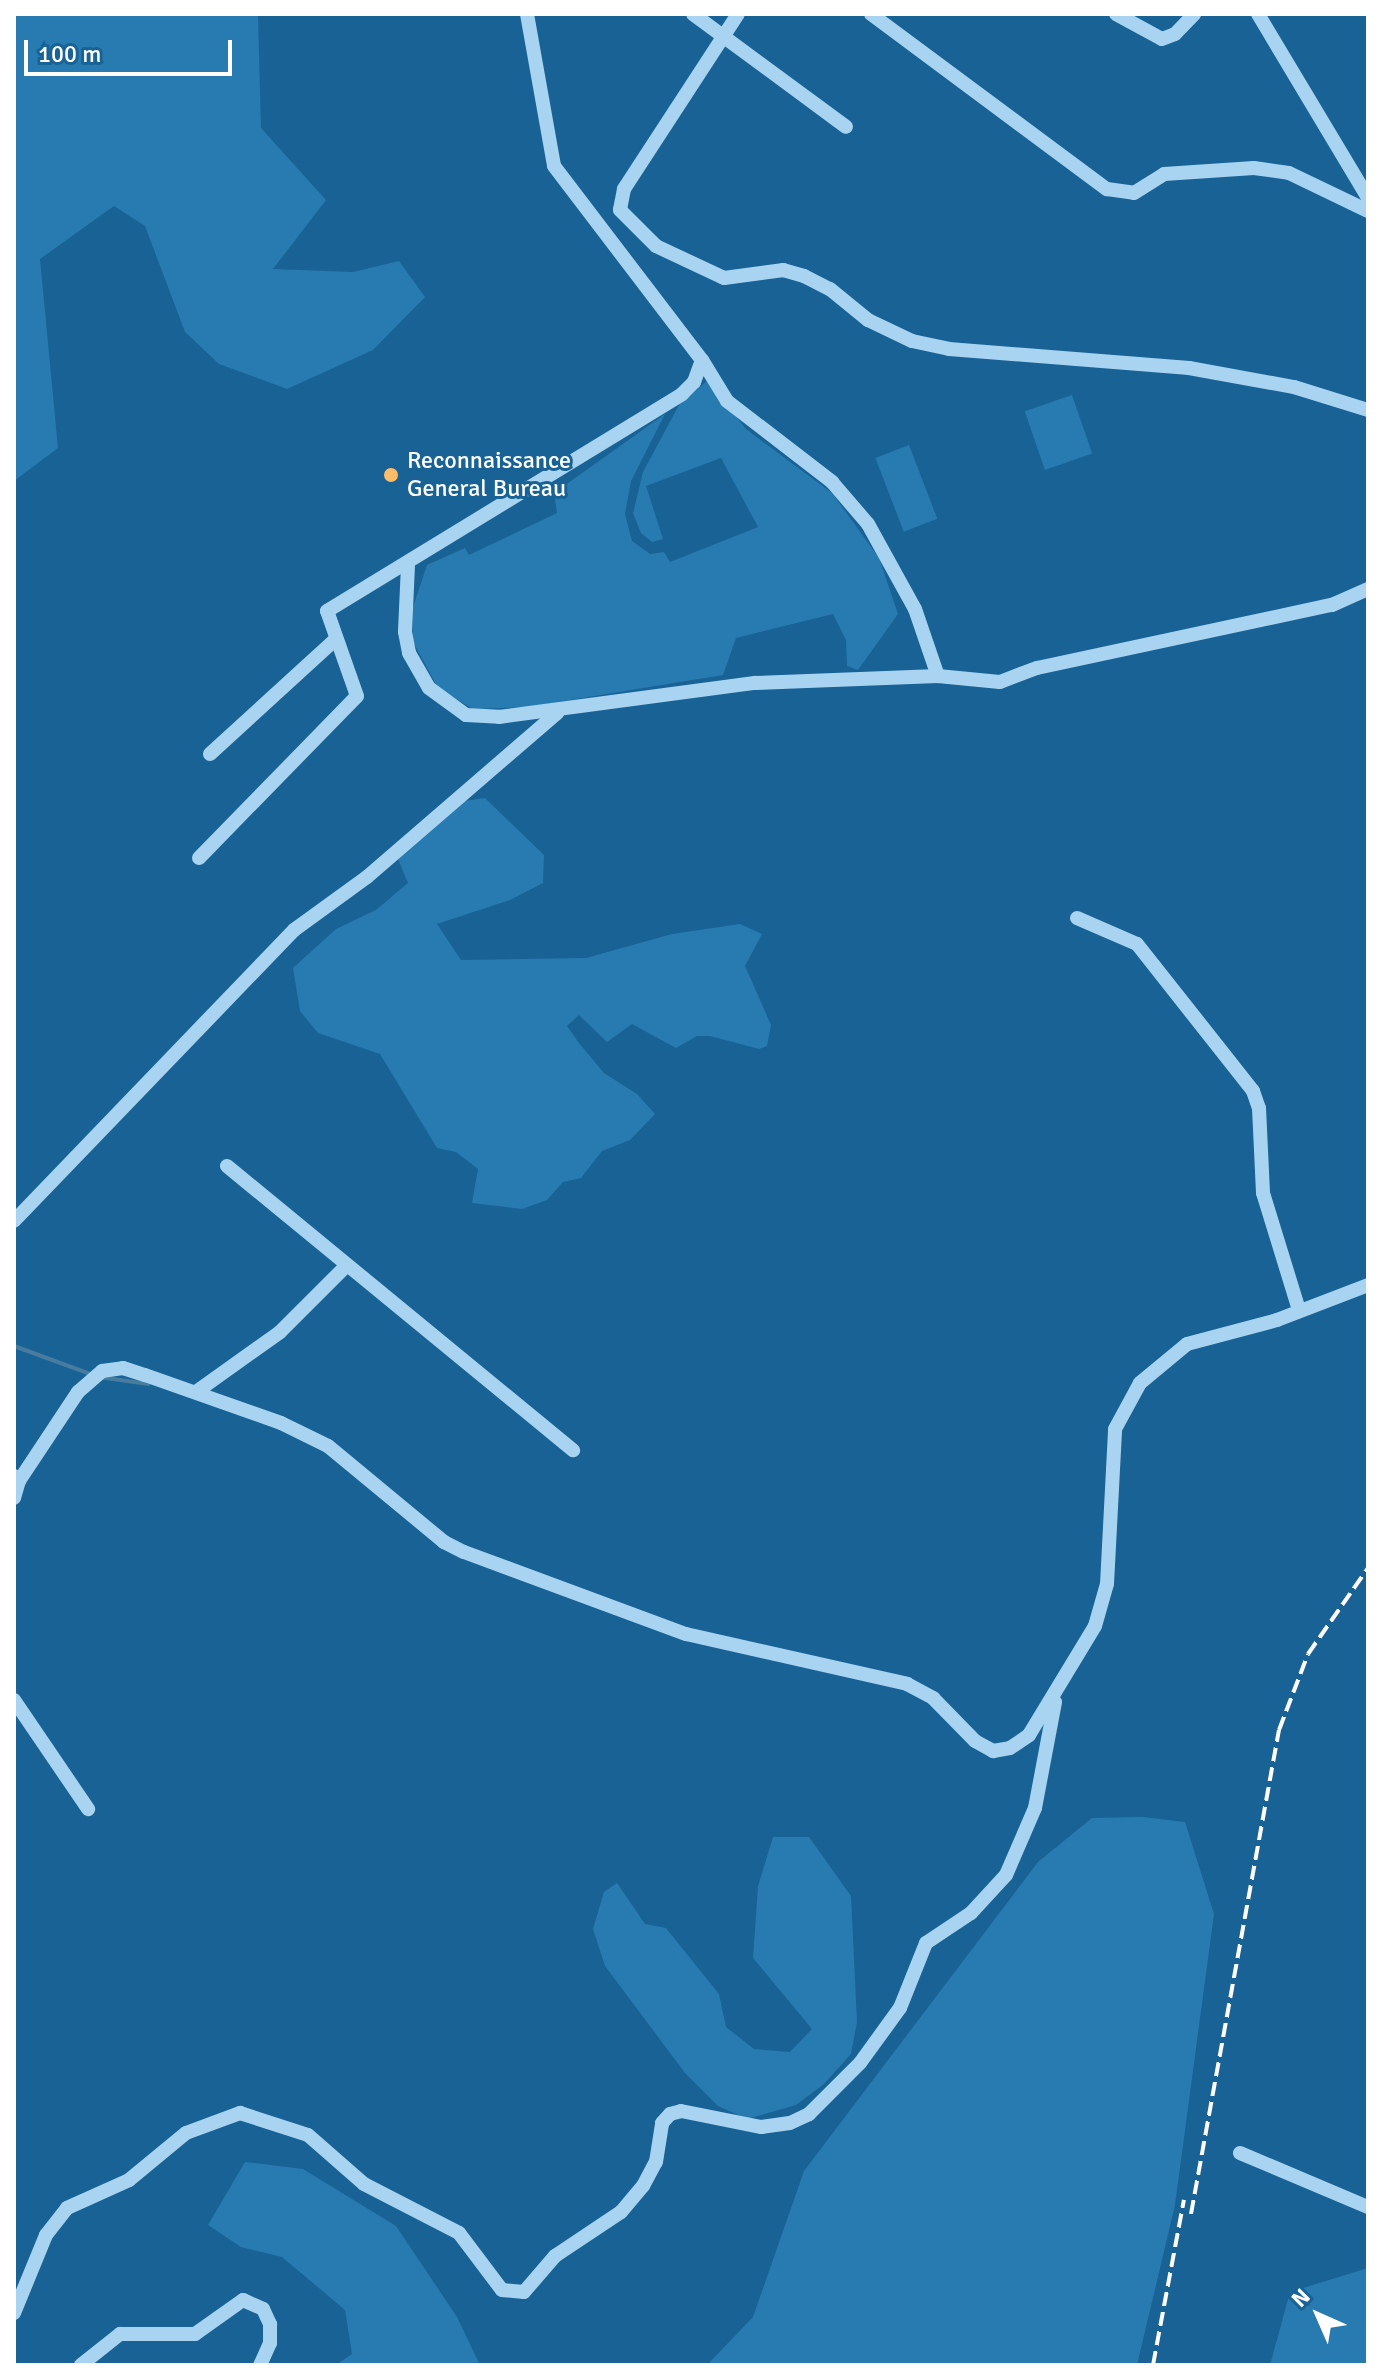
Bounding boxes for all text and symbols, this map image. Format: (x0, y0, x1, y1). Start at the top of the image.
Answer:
scale bar (28, 24, 236, 74)
text: 100 m (38, 39, 101, 69)
place label: Reconnaissance General Bureau (407, 447, 571, 503)
marker: Reconnaissance General Bureau (382, 466, 400, 484)
north arrow (1278, 2275, 1358, 2355)
text: N (1286, 2283, 1316, 2313)

